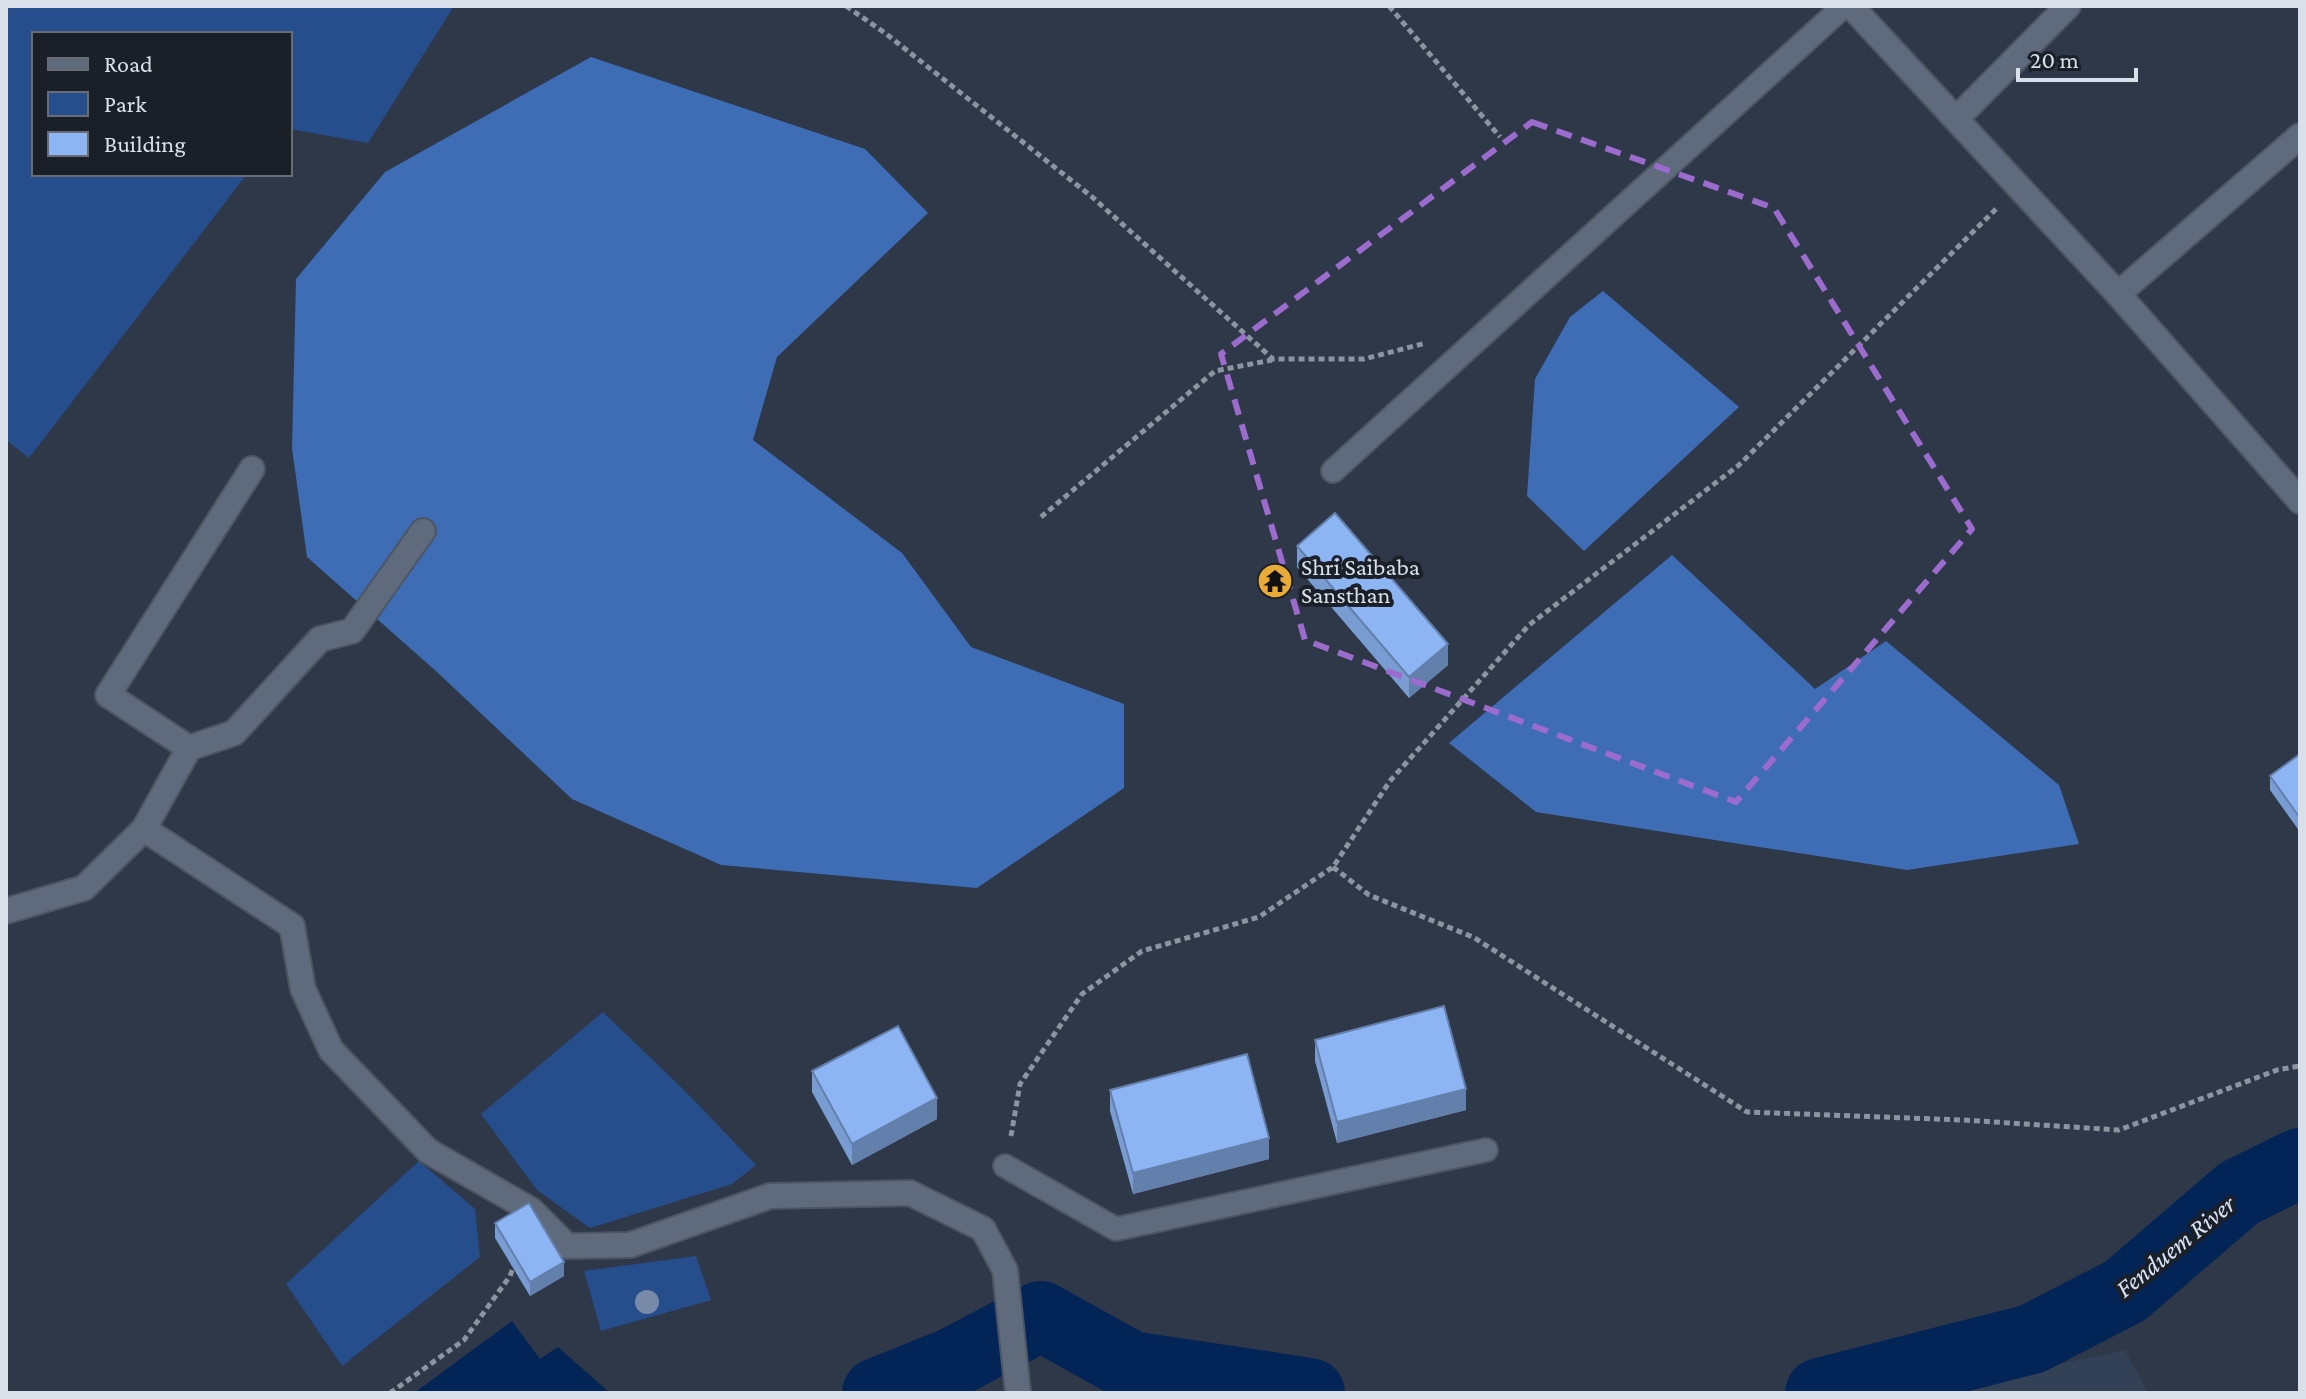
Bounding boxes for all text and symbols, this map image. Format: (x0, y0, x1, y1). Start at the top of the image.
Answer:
legend (32, 32, 292, 176)
scale bar (2018, 32, 2136, 82)
text: 20 m (2030, 46, 2079, 73)
text: Road (104, 50, 153, 77)
text: Park (104, 90, 147, 117)
text: Building (104, 130, 186, 157)
place label: Shri Saibaba Sansthan (1301, 553, 1420, 608)
temple icon: Shri Saibaba Sansthan (1256, 562, 1294, 600)
water label: Fenduem River (2110, 1189, 2242, 1303)

